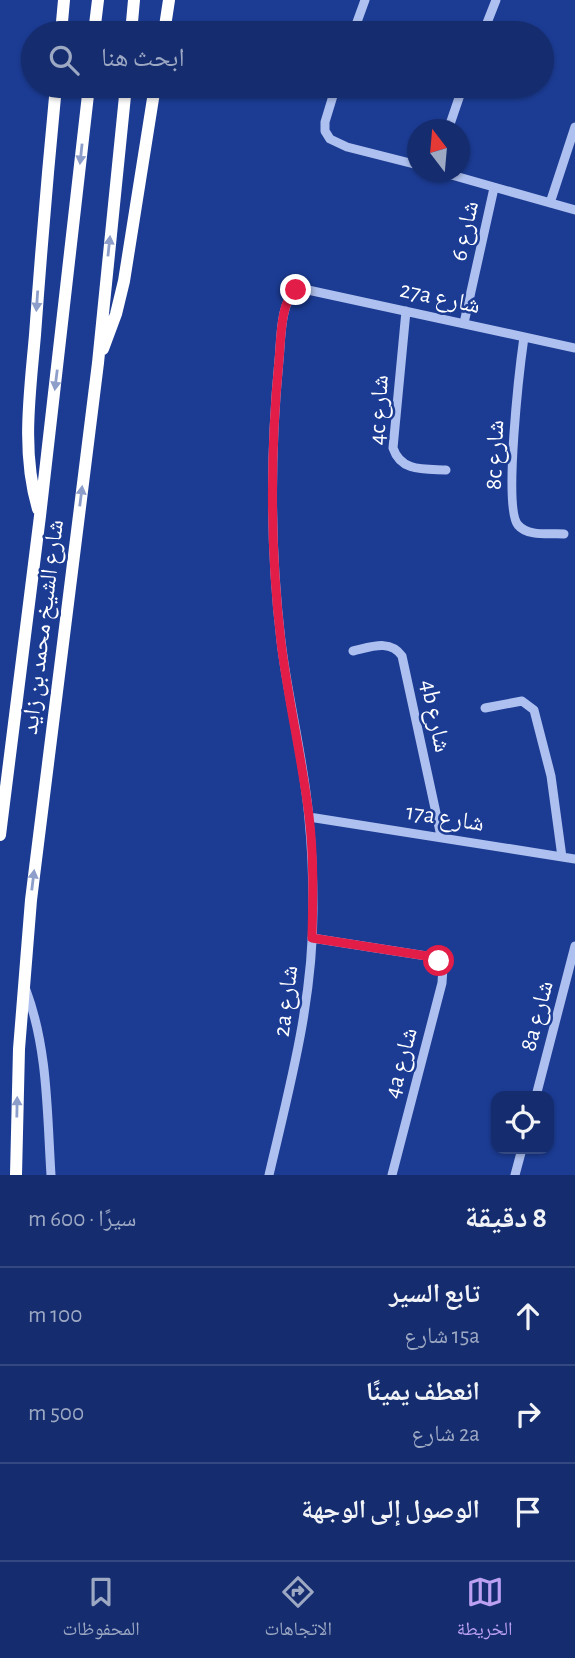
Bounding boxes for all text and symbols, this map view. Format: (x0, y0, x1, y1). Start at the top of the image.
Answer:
search box (21, 21, 554, 98)
icon: search (45, 41, 83, 79)
text: ابحث هنا (101, 45, 185, 71)
north arrow (407, 119, 470, 182)
one-way arrow (76, 143, 87, 165)
street label: شارع 6 (447, 199, 485, 264)
one-way arrow (104, 235, 115, 257)
route end (280, 274, 311, 305)
street label: 27a شارع (397, 278, 482, 320)
one-way arrow (31, 290, 42, 312)
one-way arrow (50, 369, 61, 391)
street label: 4c شارع (365, 374, 395, 446)
street label: 8c شارع (482, 420, 510, 491)
one-way arrow (75, 484, 86, 506)
street label: شارع الشيخ محمد بن زايد (18, 518, 70, 736)
street label: 4b شارع (414, 678, 454, 755)
street label: 17a شارع (404, 800, 486, 838)
one-way arrow (28, 869, 39, 891)
route start (423, 945, 454, 976)
street label: 2a شارع (270, 964, 304, 1038)
street label: 8a شارع (516, 978, 560, 1054)
street label: 4a شارع (380, 1025, 424, 1102)
map controls (491, 1091, 554, 1154)
button: locate (491, 1091, 554, 1154)
one-way arrow (12, 1096, 23, 1118)
text: 8 دقيقة (465, 1203, 547, 1233)
text: سيرًا · 600 m (28, 1208, 136, 1231)
text: تابع السير (389, 1281, 480, 1307)
icon: ahead (509, 1297, 547, 1335)
text: 100 m (28, 1304, 82, 1327)
text: 15a شارع (404, 1325, 480, 1348)
text: انعطف يمينًا (366, 1379, 480, 1405)
icon: right (509, 1395, 547, 1433)
text: 500 m (28, 1402, 84, 1425)
text: 2a شارع (411, 1423, 480, 1446)
icon: arrive (509, 1493, 547, 1531)
text: الوصول إلى الوجهة (301, 1497, 480, 1523)
tab: المحفوظات (62, 1573, 140, 1647)
tab: الاتجاهات (264, 1573, 332, 1647)
tab: الخريطة (457, 1573, 513, 1647)

